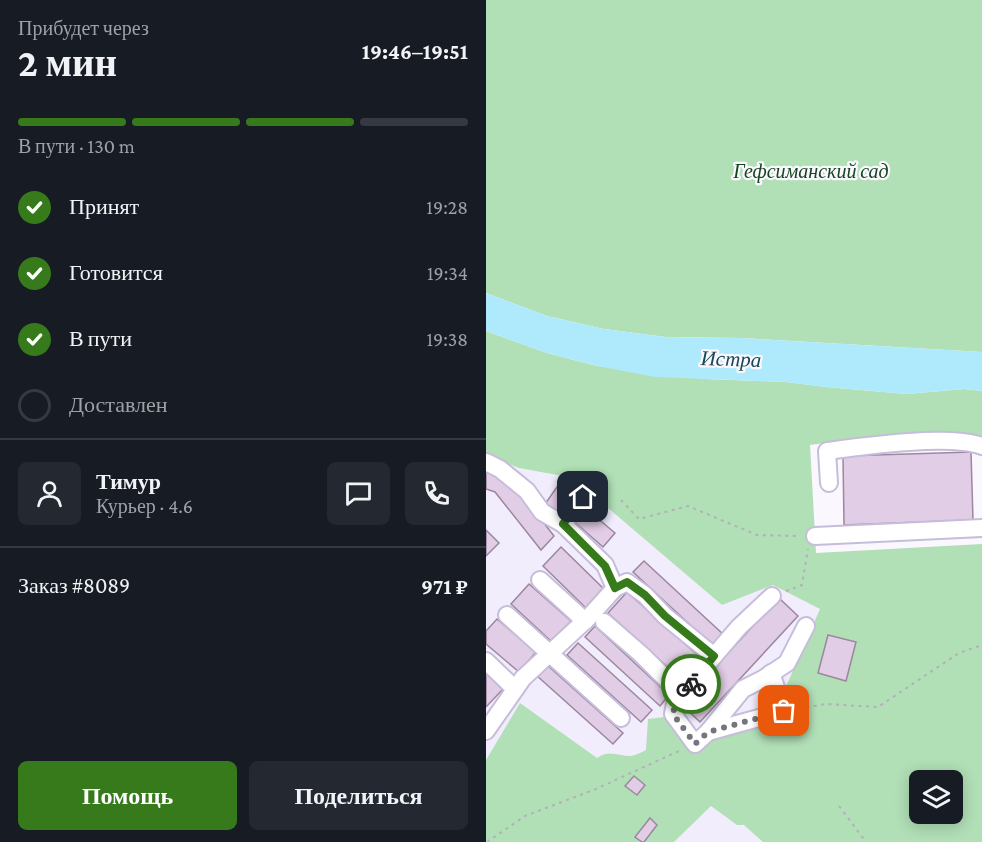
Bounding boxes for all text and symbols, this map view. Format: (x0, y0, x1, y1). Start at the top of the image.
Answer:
text: Прибудет через (18, 17, 149, 39)
text: 19:46–19:51 (362, 39, 468, 64)
text: 2 мин (18, 41, 117, 84)
text: В пути · 130 m (18, 135, 135, 157)
park label: Гефсиманский сад (732, 160, 889, 183)
icon: check (18, 191, 51, 224)
text: Принят (69, 194, 139, 219)
text: 19:28 (426, 196, 468, 218)
icon: check (18, 257, 51, 290)
text: Готовится (69, 260, 163, 285)
text: 19:34 (427, 262, 468, 284)
icon: check (18, 323, 51, 356)
text: В пути (69, 326, 132, 351)
text: 19:38 (426, 328, 468, 350)
water label: Истра (699, 346, 762, 372)
text: Доставлен (69, 392, 168, 417)
button: person (18, 462, 81, 525)
button: chat (327, 462, 390, 525)
button: phone (405, 462, 468, 525)
text: Тимур (96, 469, 161, 494)
pin (557, 471, 608, 522)
icon: home (566, 480, 599, 513)
text: Курьер · 4.6 (96, 495, 193, 517)
text: Заказ #8089 (18, 573, 130, 598)
text: 971 ₽ (421, 574, 468, 599)
courier (661, 654, 721, 714)
icon: bike (675, 668, 708, 701)
pin (758, 685, 809, 736)
icon: bag (767, 694, 800, 727)
button: Помощь (18, 761, 237, 830)
button: Поделиться (249, 761, 468, 830)
map controls (909, 770, 963, 824)
button: layers (909, 770, 963, 824)

